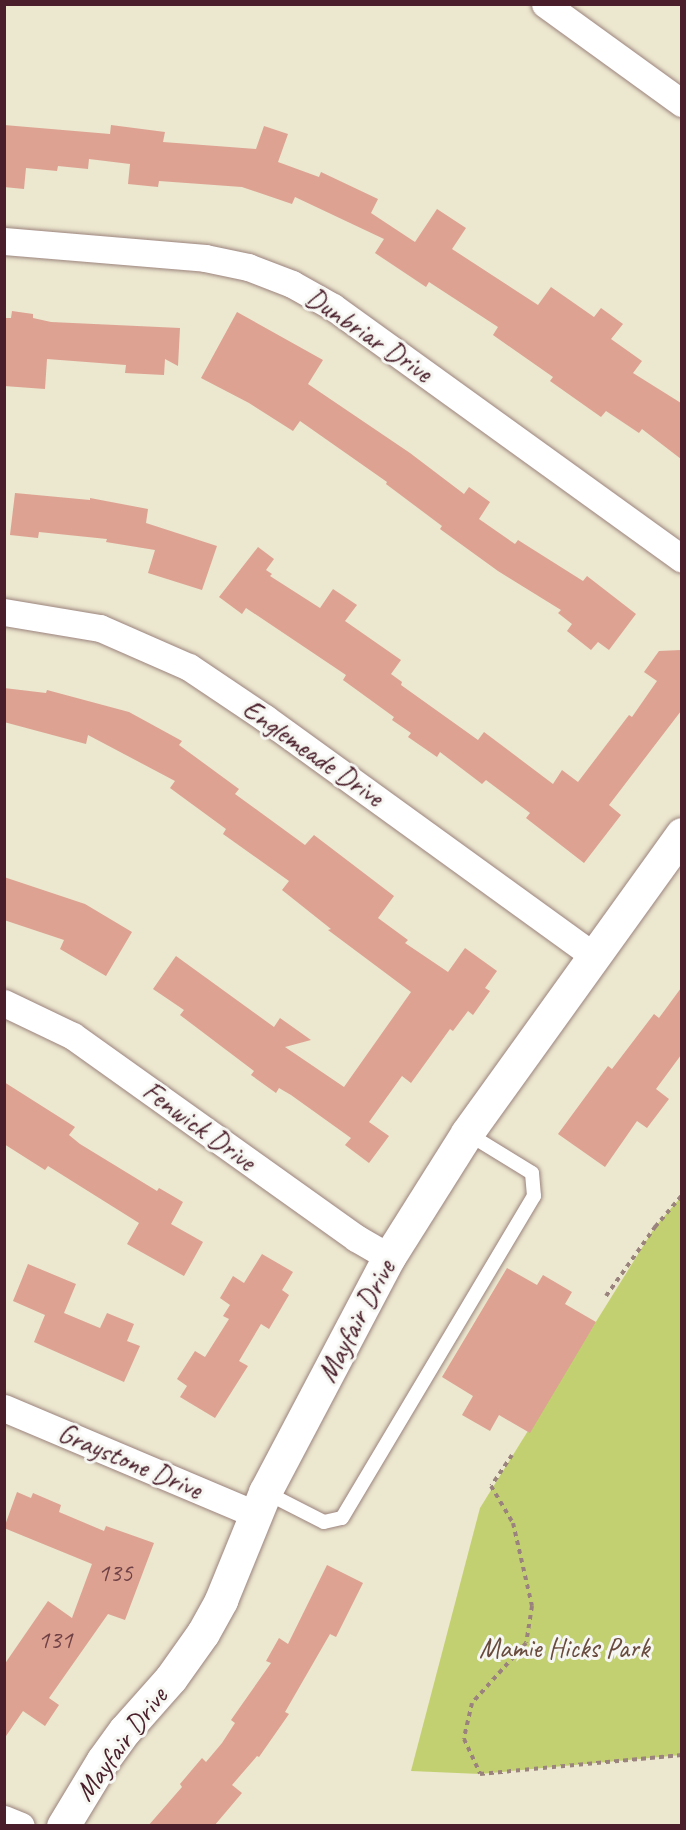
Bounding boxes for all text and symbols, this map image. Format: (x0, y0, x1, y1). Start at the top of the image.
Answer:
street label: Dunbriar Drive (299, 280, 439, 390)
street label: Englemeade Drive (236, 692, 390, 814)
street label: Fenwick Drive (136, 1074, 262, 1178)
street label: Mayfair Drive (310, 1254, 402, 1388)
street label: Graystone Drive (53, 1416, 207, 1506)
house number: 135 (97, 1557, 133, 1589)
house number: 131 (37, 1624, 73, 1656)
park label: Mamie Hicks Park (478, 1631, 650, 1665)
street label: Mayfair Drive (68, 1681, 174, 1807)

